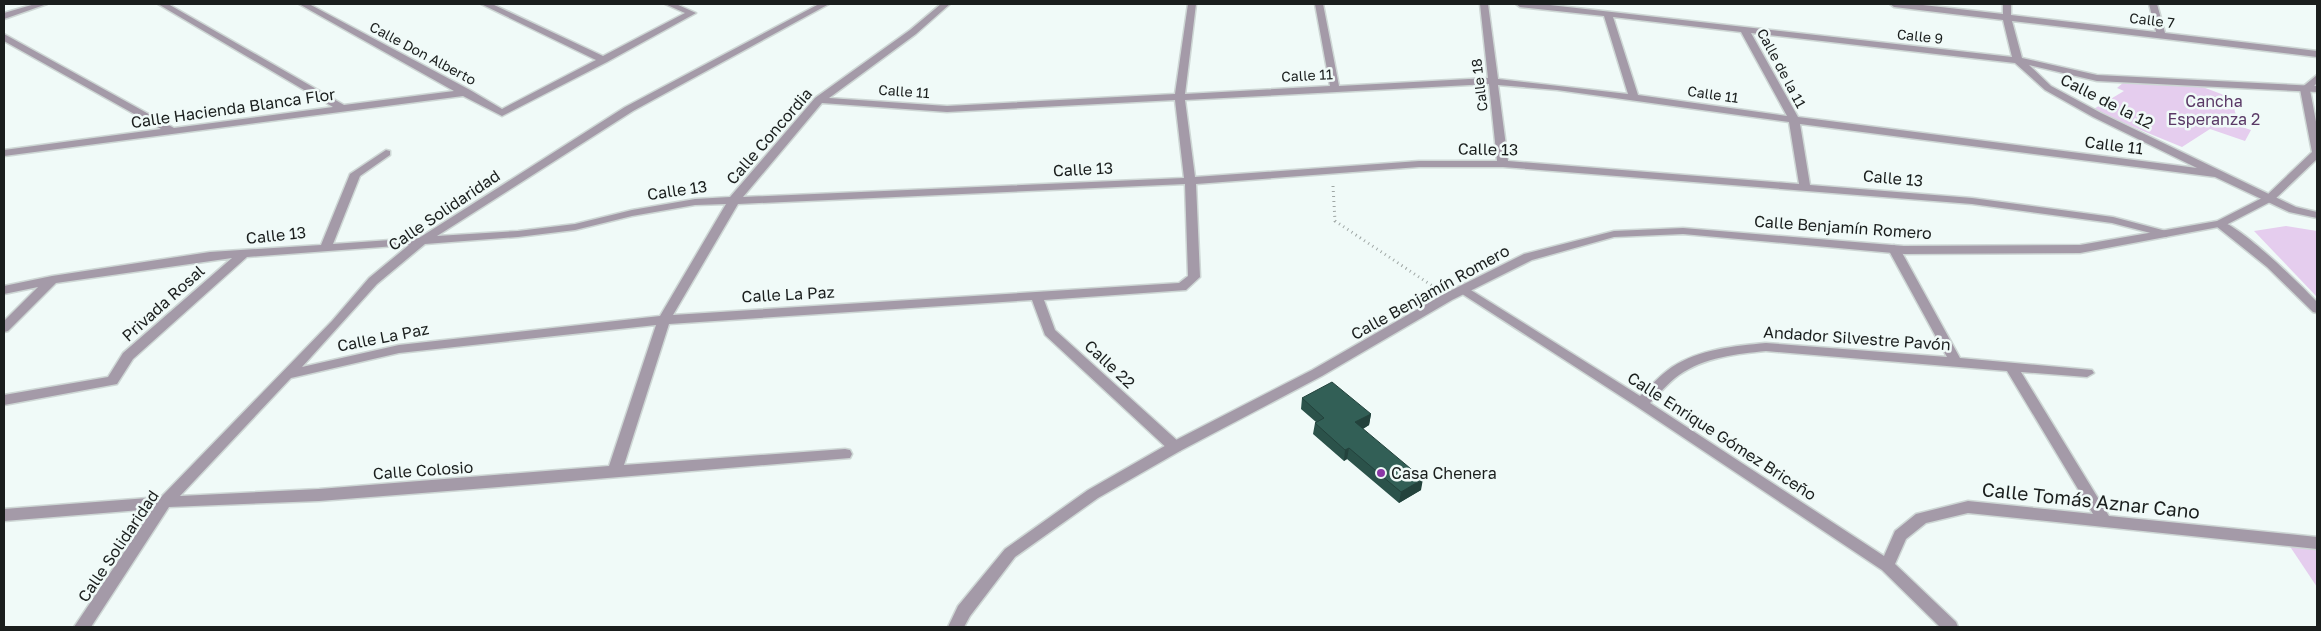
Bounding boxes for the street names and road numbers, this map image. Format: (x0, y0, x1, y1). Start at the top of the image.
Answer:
street label: Calle 7 (2128, 9, 2176, 31)
street label: Calle Don Alberto (367, 18, 479, 88)
street label: Calle de la 11 (1754, 25, 1810, 111)
street label: Calle 9 (1896, 25, 1944, 47)
street label: Calle 18 (1467, 58, 1491, 112)
street label: Calle 11 (1281, 65, 1333, 85)
street label: Calle de la 12 (2057, 69, 2157, 133)
street label: Calle 11 (878, 81, 930, 101)
street label: Calle 11 (1686, 82, 1740, 106)
street label: Calle Hacienda Blanca Flor (129, 84, 337, 132)
street label: Calle Concordia (722, 84, 816, 188)
street label: Calle 11 (2084, 131, 2145, 159)
street label: Calle 13 (1458, 138, 1518, 160)
street label: Calle 13 (1052, 157, 1114, 181)
street label: Calle Solidaridad (384, 165, 504, 255)
street label: Calle 13 (1862, 165, 1924, 191)
street label: Calle 13 (646, 176, 708, 204)
street label: Calle Benjamín Romero (1753, 211, 1933, 243)
street label: Calle 13 (245, 222, 307, 248)
street label: Calle Benjamín Romero (1347, 240, 1513, 344)
street label: Privada Rosal (118, 261, 208, 345)
street label: Calle La Paz (741, 282, 835, 306)
street label: Calle La Paz (335, 318, 431, 356)
street label: Andador Silvestre Pavón (1763, 321, 1951, 355)
street label: Calle 22 (1081, 336, 1139, 392)
street label: Calle Enrique Gómez Briceño (1624, 367, 1820, 505)
street label: Calle Colosio (372, 457, 474, 483)
street label: Calle Tomás Aznar Cano (1981, 477, 2201, 523)
street label: Calle Solidaridad (73, 486, 163, 606)

